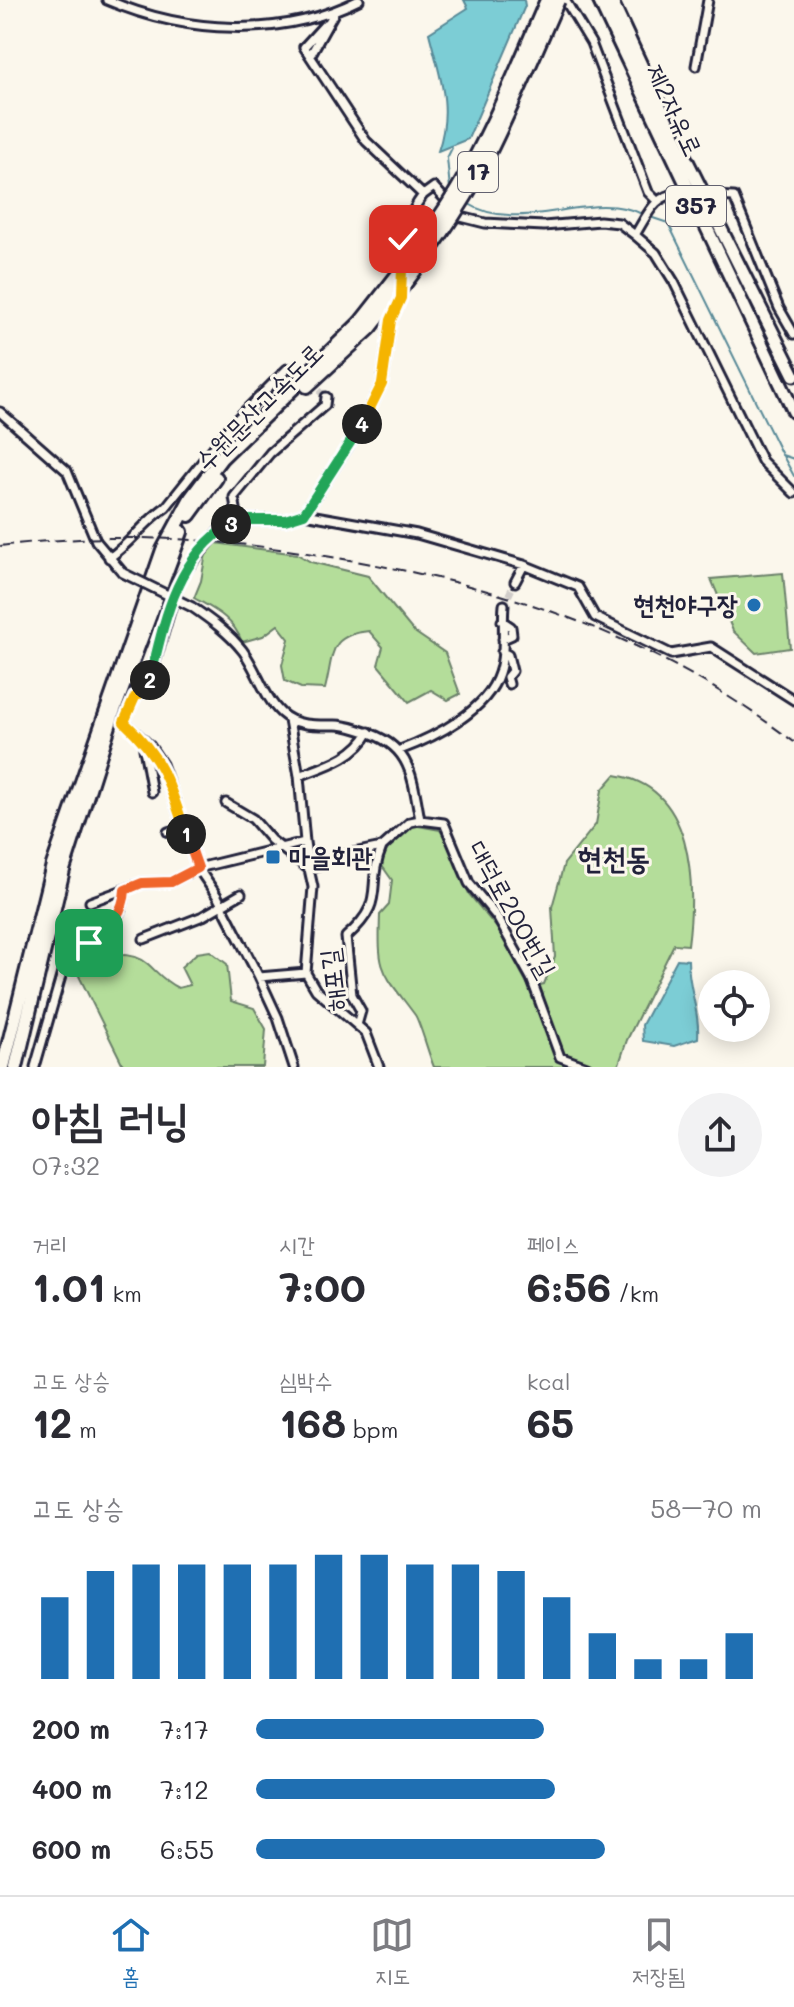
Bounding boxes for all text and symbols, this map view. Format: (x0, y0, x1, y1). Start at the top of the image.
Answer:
street label: 제2자유로 (639, 58, 711, 161)
road number: 17 (458, 152, 498, 192)
road number: 357 (666, 186, 726, 226)
pin (369, 205, 437, 273)
icon: check (381, 217, 425, 261)
street label: 수원문산고속도로 (187, 335, 329, 477)
pin: 4 (342, 404, 382, 444)
text: 4 (355, 409, 369, 438)
pin: 3 (211, 504, 251, 544)
text: 3 (224, 509, 238, 538)
place label: 현천야구장 (633, 587, 738, 621)
marker: 현천야구장 (745, 596, 763, 614)
pin: 2 (130, 660, 170, 700)
text: 2 (144, 665, 156, 694)
pin: 1 (166, 814, 206, 854)
text: 1 (181, 819, 191, 848)
street label: 대덕로200번길 (461, 834, 564, 983)
district label: 현천동 (578, 837, 650, 877)
place label: 마을회관 (289, 839, 373, 873)
marker: 마을회관 (264, 848, 282, 866)
pin (55, 909, 123, 977)
icon: arrive (67, 921, 111, 965)
street label: 해포길 (311, 947, 353, 1013)
map controls (698, 970, 770, 1042)
button: locate (698, 970, 770, 1042)
text: 아침 러닝 (32, 1089, 189, 1146)
button: share (678, 1093, 762, 1177)
text: 07:32 (32, 1148, 100, 1182)
text: 거리 (32, 1230, 67, 1259)
text: 시간 (279, 1230, 315, 1259)
text: 페이스 (527, 1230, 580, 1259)
text: 1.01 (32, 1260, 105, 1312)
text: 7:00 (279, 1260, 366, 1312)
text: 6:56 (527, 1260, 611, 1312)
text: km (105, 1279, 142, 1308)
text: /km (611, 1279, 659, 1308)
text: 고도 상승 (32, 1366, 110, 1395)
text: 심박수 (279, 1366, 332, 1395)
text: kcal (527, 1367, 571, 1396)
text: 12 (32, 1396, 72, 1448)
text: 168 (279, 1396, 346, 1448)
text: 65 (527, 1396, 574, 1448)
text: m (72, 1415, 97, 1444)
text: bpm (346, 1415, 398, 1444)
text: 고도 상승 (32, 1491, 124, 1525)
text: 58–70 m (650, 1491, 762, 1525)
text: 200 m (32, 1712, 110, 1746)
text: 7:17 (160, 1712, 209, 1746)
text: 400 m (32, 1772, 112, 1806)
text: 7:12 (160, 1772, 209, 1806)
text: 600 m (32, 1832, 111, 1866)
text: 6:55 (160, 1832, 214, 1866)
tab: 홈 (109, 1913, 153, 1991)
tab: 지도 (370, 1913, 414, 1991)
tab: 저장됨 (632, 1913, 685, 1991)

